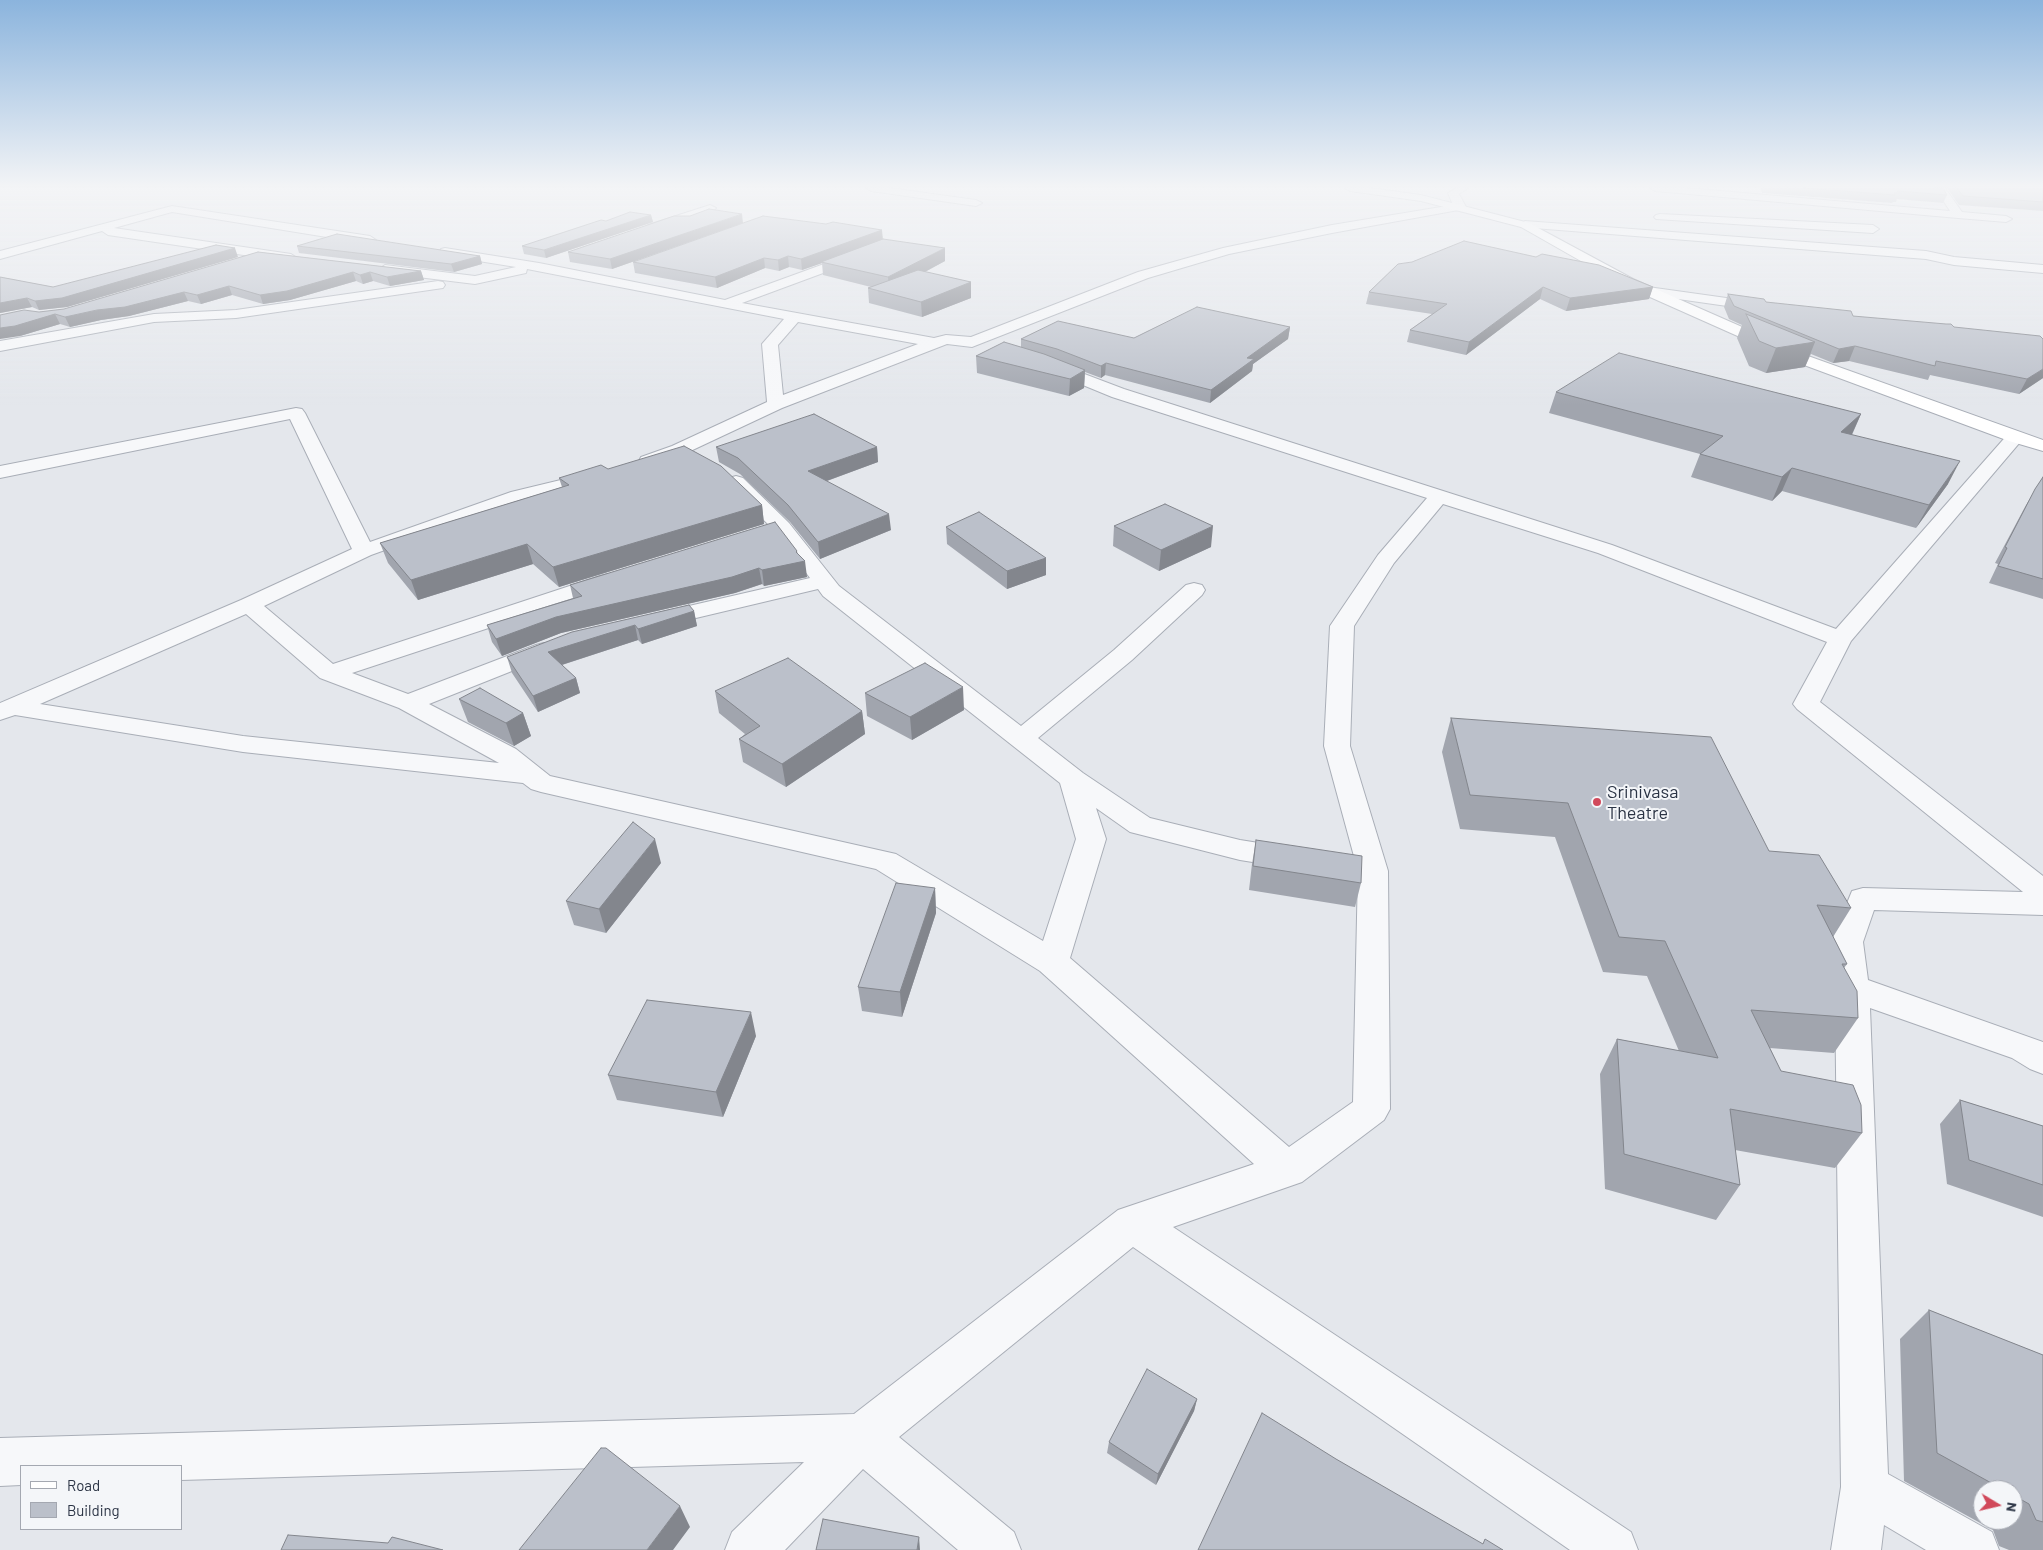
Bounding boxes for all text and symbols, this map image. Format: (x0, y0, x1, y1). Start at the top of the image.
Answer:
place label: Srinivasa Theatre (1607, 781, 1678, 824)
marker: Srinivasa Theatre (1591, 796, 1603, 808)
legend (20, 1465, 182, 1530)
text: Road (67, 1476, 100, 1494)
north arrow (1973, 1480, 2023, 1530)
text: Building (67, 1501, 120, 1519)
text: N (2003, 1501, 2021, 1513)

